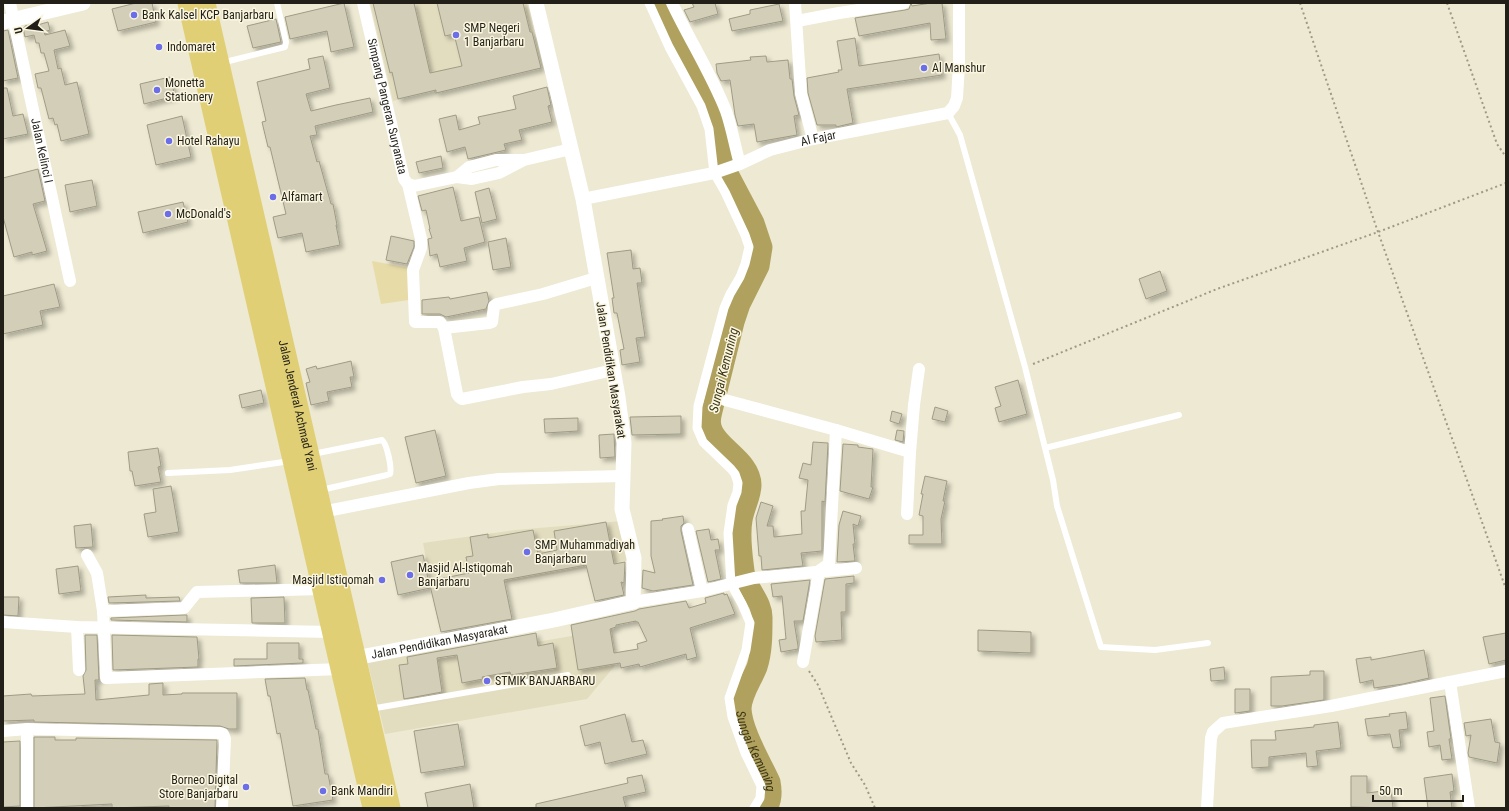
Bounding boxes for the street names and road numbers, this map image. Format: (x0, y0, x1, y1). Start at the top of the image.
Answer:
street label: Simpang Pangeran Suryanata (364, 37, 410, 176)
street label: Jalan Kelinci I (28, 117, 56, 184)
street label: Al Fajar (799, 128, 838, 149)
street label: Jalan Pendidikan Masyarakat (593, 300, 629, 440)
street label: Jalan Jenderal Achmad Yani (276, 339, 319, 472)
street label: Jalan Pendidikan Masyarakat (370, 622, 509, 662)

